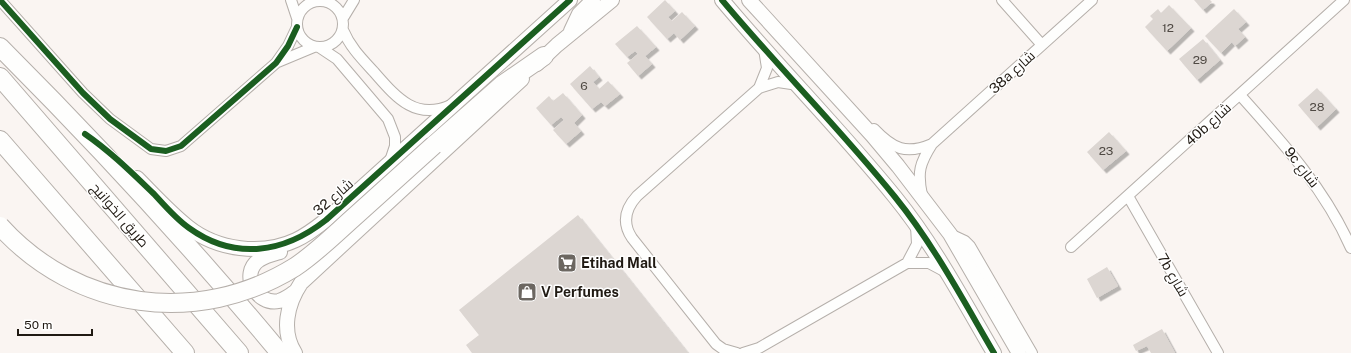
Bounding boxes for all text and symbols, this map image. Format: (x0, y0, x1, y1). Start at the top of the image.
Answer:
house number: 12 (1162, 21, 1174, 35)
street label: 38a شارع (986, 47, 1039, 97)
house number: 29 (1193, 53, 1207, 67)
house number: 6 (580, 79, 588, 93)
street label: 40b شارع (1182, 99, 1235, 149)
house number: 28 (1310, 100, 1325, 114)
house number: 23 (1099, 144, 1113, 158)
street label: 9c شارع (1281, 144, 1323, 191)
street label: شارع 32 (310, 175, 357, 219)
street label: طريق الخوانيج (87, 180, 152, 251)
street label: 7b شارع (1153, 251, 1192, 300)
supermarket icon: Etihad Mall (556, 252, 578, 274)
place label: Etihad Mall (581, 255, 657, 271)
shop icon: V Perfumes (516, 281, 538, 303)
place label: V Perfumes (541, 284, 619, 300)
scale bar (18, 311, 92, 337)
text: 50 m (24, 318, 52, 332)

